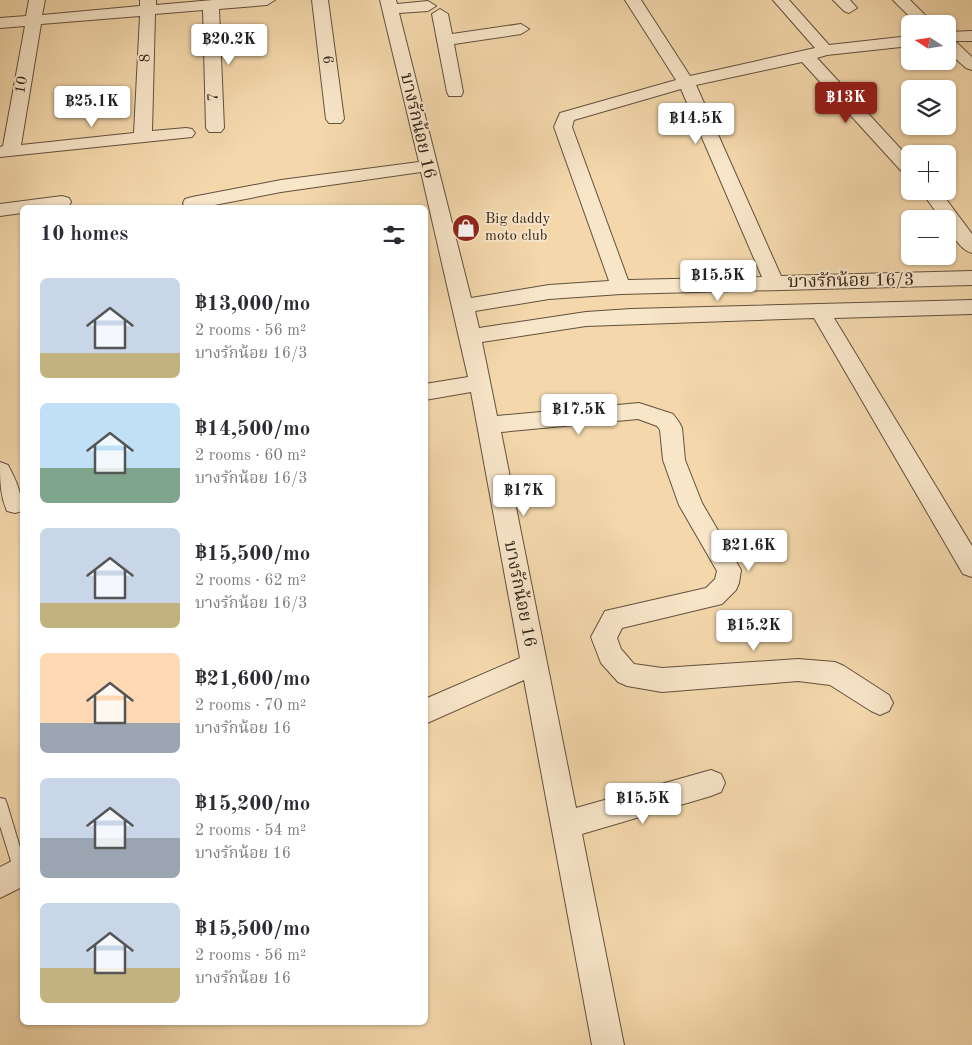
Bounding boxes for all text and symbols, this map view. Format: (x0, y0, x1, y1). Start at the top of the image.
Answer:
north arrow (901, 15, 956, 70)
map controls (901, 15, 956, 265)
pin: ฿20.2K (188, 23, 270, 66)
text: ฿20.2K (202, 32, 256, 48)
street label: 8 (138, 53, 154, 63)
street label: 6 (319, 55, 335, 65)
street label: บางรักน้อย 16 (397, 71, 441, 181)
street label: 10 (13, 75, 31, 95)
button: layers (901, 80, 956, 135)
pin: ฿13K (816, 82, 876, 124)
pin: ฿25.1K (51, 86, 133, 128)
text: ฿13K (826, 90, 866, 106)
street label: 7 (206, 92, 222, 102)
text: ฿25.1K (65, 94, 119, 110)
pin: ฿14.5K (655, 102, 737, 145)
text: ฿14.5K (669, 111, 723, 127)
button: + (901, 145, 956, 200)
button: − (901, 210, 956, 265)
place label: Big daddy moto club (485, 212, 551, 244)
shop icon: Big daddy moto club (451, 213, 481, 243)
icon: filters (380, 221, 408, 249)
text: 10 homes (40, 224, 128, 245)
pin: ฿15.5K (677, 260, 759, 302)
text: ฿15.5K (691, 268, 745, 284)
street label: บางรักน้อย 16/3 (788, 269, 914, 291)
text: ฿13,000/mo (195, 294, 310, 315)
icon: home (80, 298, 140, 358)
text: 2 rooms · 56 m² (195, 323, 306, 339)
text: บางรักน้อย 16/3 (195, 346, 308, 362)
pin: ฿17.5K (538, 394, 620, 436)
text: ฿17.5K (552, 402, 606, 418)
text: ฿14,500/mo (195, 419, 310, 440)
icon: home (80, 423, 140, 483)
text: 2 rooms · 60 m² (195, 448, 306, 464)
text: บางรักน้อย 16/3 (195, 471, 308, 487)
pin: ฿17K (494, 474, 554, 517)
text: ฿17K (504, 483, 544, 499)
pin: ฿21.6K (708, 530, 790, 572)
text: ฿21.6K (722, 538, 776, 554)
street label: บางรักน้อย 16 (501, 539, 541, 649)
text: ฿15,500/mo (195, 544, 310, 565)
icon: home (80, 548, 140, 608)
text: 2 rooms · 62 m² (195, 573, 306, 589)
text: บางรักน้อย 16/3 (195, 596, 308, 612)
pin: ฿15.2K (713, 610, 795, 652)
text: ฿15.2K (727, 618, 781, 634)
text: ฿21,600/mo (195, 669, 310, 690)
icon: home (80, 673, 140, 733)
text: 2 rooms · 70 m² (195, 698, 306, 714)
text: บางรักน้อย 16 (195, 721, 291, 737)
pin: ฿15.5K (602, 782, 684, 825)
text: ฿15.5K (616, 791, 670, 807)
text: ฿15,200/mo (195, 794, 310, 815)
icon: home (80, 798, 140, 858)
text: 2 rooms · 54 m² (195, 823, 306, 839)
text: บางรักน้อย 16 (195, 846, 291, 862)
text: ฿15,500/mo (195, 919, 310, 940)
icon: home (80, 923, 140, 983)
text: 2 rooms · 56 m² (195, 948, 306, 964)
text: บางรักน้อย 16 (195, 971, 291, 987)

